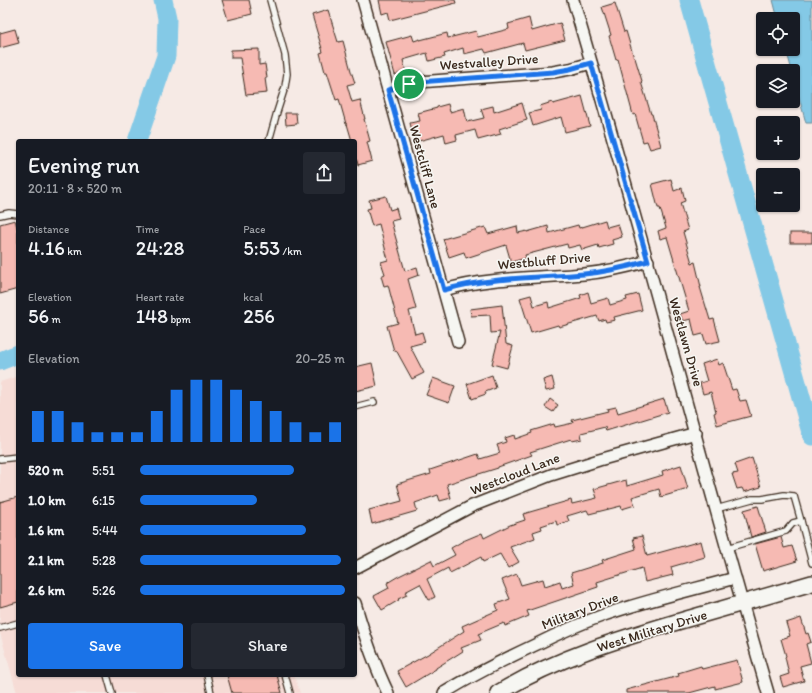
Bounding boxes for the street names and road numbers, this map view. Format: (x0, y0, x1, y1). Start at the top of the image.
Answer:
street label: Westvalley Drive (439, 50, 539, 74)
street label: Westcliff Lane (406, 123, 444, 211)
street label: Westbluff Drive (497, 248, 591, 274)
street label: Westlawn Drive (665, 295, 707, 389)
street label: Westcloud Lane (468, 449, 563, 499)
street label: Military Drive (539, 588, 621, 633)
street label: West Military Drive (595, 606, 709, 656)

